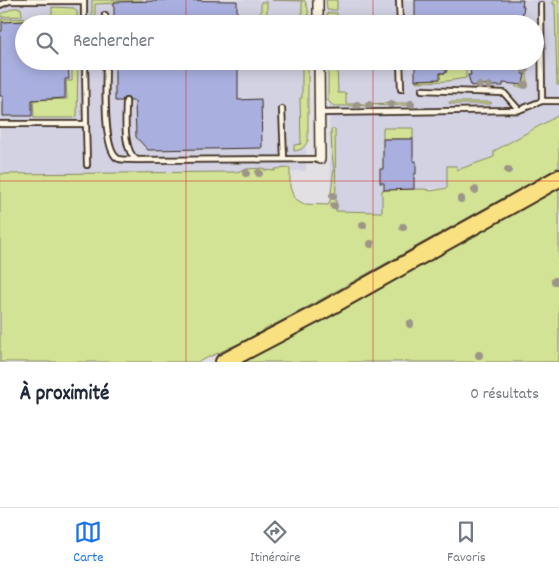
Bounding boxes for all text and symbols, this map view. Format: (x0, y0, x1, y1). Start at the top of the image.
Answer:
search box (15, 15, 544, 70)
icon: search (33, 29, 61, 57)
text: Rechercher (73, 29, 154, 56)
text: À proximité (20, 380, 109, 410)
text: 0 résultats (470, 383, 539, 406)
tab: Carte (73, 518, 103, 568)
tab: Itinéraire (250, 518, 300, 568)
tab: Favoris (447, 518, 486, 568)

